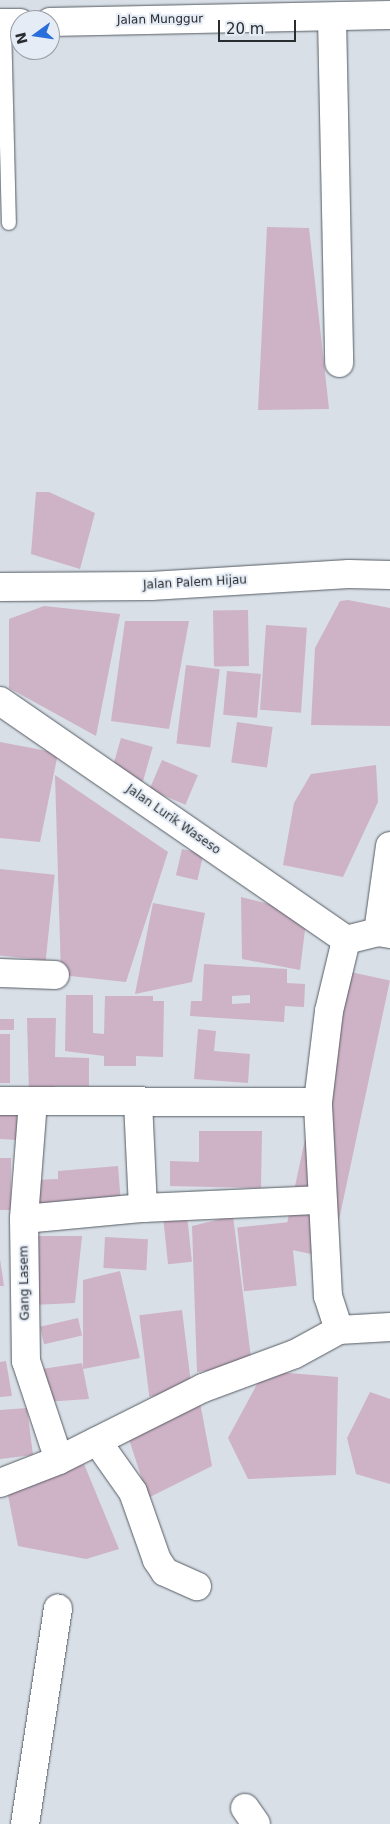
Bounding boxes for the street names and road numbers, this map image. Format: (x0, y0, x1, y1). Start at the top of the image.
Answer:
street label: Jalan Munggur (117, 12, 203, 28)
street label: Jalan Palem Hijau (143, 573, 247, 593)
street label: Jalan Lurik Waseso (123, 782, 223, 858)
street label: Gang Lasem (17, 1245, 33, 1321)

